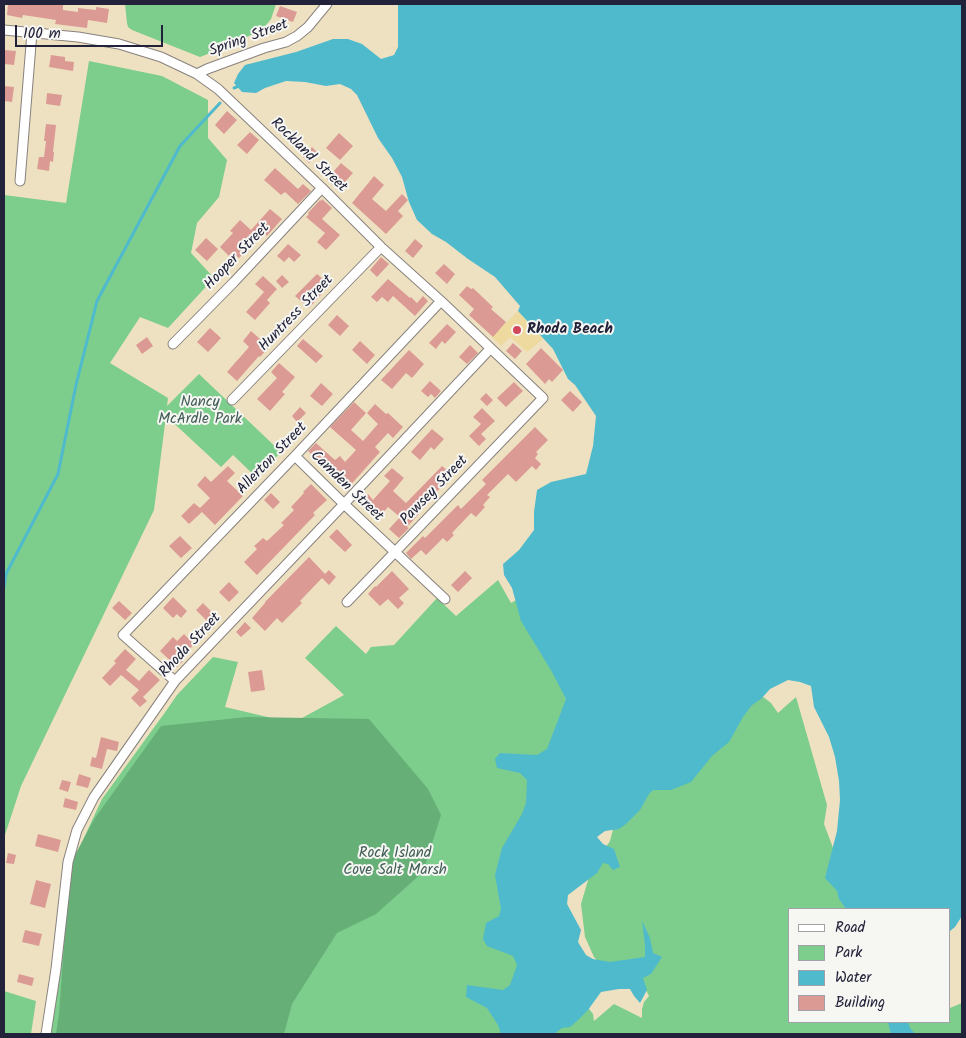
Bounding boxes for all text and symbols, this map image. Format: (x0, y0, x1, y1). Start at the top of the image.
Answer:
scale bar (18, 15, 165, 47)
street label: Spring Street (207, 16, 291, 62)
text: 100 m (23, 22, 61, 46)
street label: Rockland Street (266, 115, 350, 197)
street label: Hooper Street (201, 220, 275, 294)
street label: Huntress Street (256, 272, 338, 356)
place label: Rhoda Beach (527, 321, 613, 339)
marker: Rhoda Beach (511, 324, 523, 336)
park label: Nancy McArdle Park (158, 394, 242, 429)
street label: Allerton Street (234, 419, 312, 499)
street label: Camden Street (306, 448, 386, 526)
street label: Pawsey Street (397, 453, 473, 529)
street label: Rhoda Street (156, 610, 226, 682)
park label: Rock Island Cove Salt Marsh (343, 845, 447, 880)
legend (788, 908, 951, 1023)
text: Road (835, 916, 865, 940)
text: Park (835, 941, 862, 965)
text: Water (835, 966, 871, 990)
text: Building (835, 991, 885, 1015)

